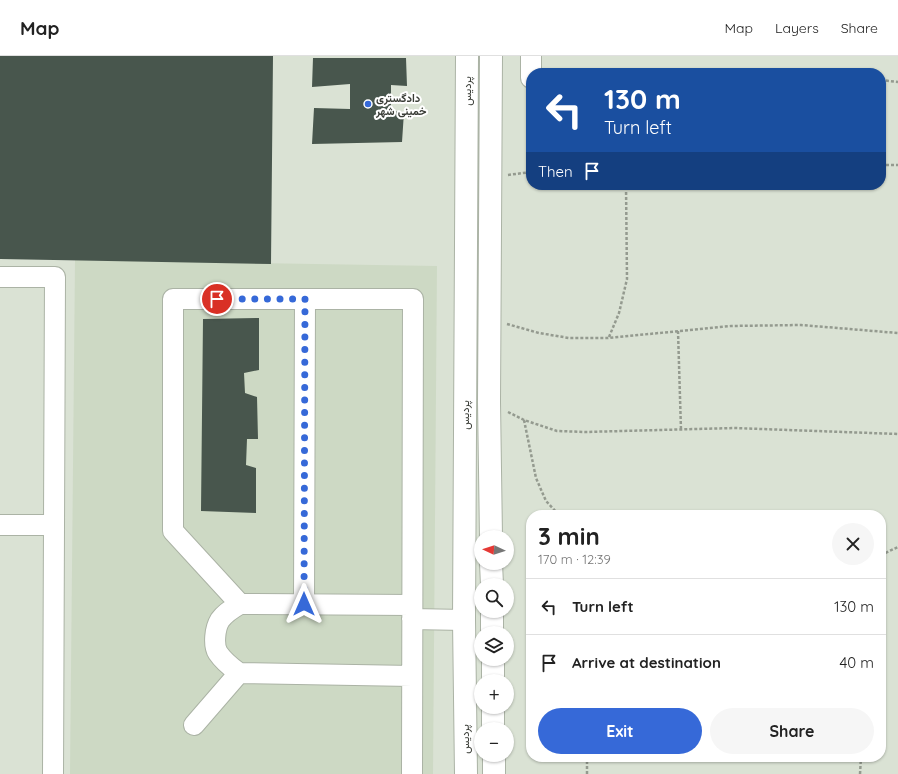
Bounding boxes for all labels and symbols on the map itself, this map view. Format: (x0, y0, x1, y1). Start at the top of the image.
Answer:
street label: پردیس (460, 76, 475, 106)
place label: دادگستری خمینی شهر (375, 91, 427, 118)
marker: دادگستری خمینی شهر (363, 99, 373, 109)
pin (200, 282, 234, 316)
street label: پردیس (458, 400, 473, 430)
north arrow (474, 530, 514, 570)
position arrow (283, 583, 325, 625)
street label: پردیس (458, 724, 473, 754)

